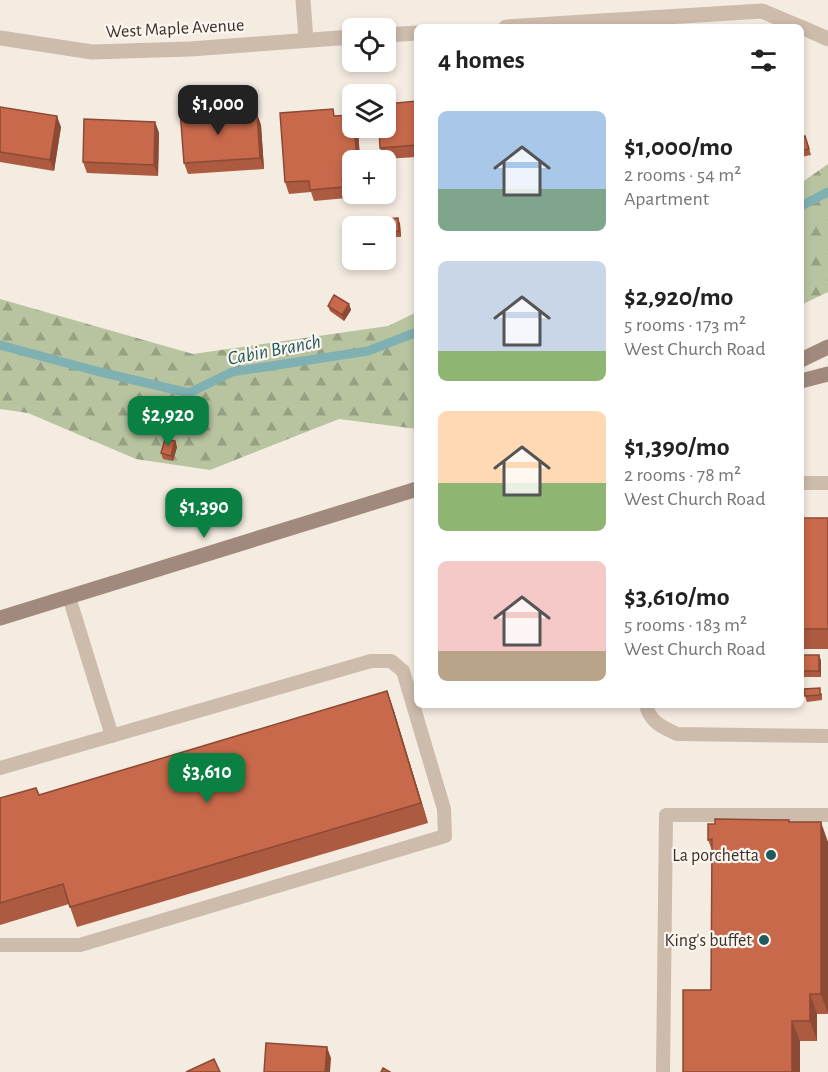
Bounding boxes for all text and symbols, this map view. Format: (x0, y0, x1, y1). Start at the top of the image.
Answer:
street label: West Maple Avenue (105, 16, 245, 42)
map controls (342, 18, 396, 270)
button: locate (342, 18, 396, 72)
icon: filters (747, 44, 780, 77)
text: 4 homes (438, 47, 525, 73)
button: layers (342, 84, 396, 138)
pin: $1,000 (169, 85, 267, 136)
text: $1,000 (192, 94, 244, 114)
text: $1,000/mo (624, 134, 733, 160)
icon: home (486, 135, 558, 207)
button: + (342, 150, 396, 204)
text: 2 rooms · 54 m² (624, 165, 741, 185)
text: Apartment (624, 189, 709, 209)
button: − (342, 216, 396, 270)
text: $2,920/mo (624, 284, 733, 310)
icon: home (486, 285, 558, 357)
text: 5 rooms · 173 m² (624, 315, 746, 335)
water label: Cabin Branch (226, 331, 323, 369)
text: West Church Road (624, 339, 766, 359)
pin: $2,920 (119, 396, 217, 447)
text: $2,920 (142, 405, 194, 425)
text: $1,390/mo (624, 434, 730, 460)
icon: home (486, 435, 558, 507)
text: 2 rooms · 78 m² (624, 465, 741, 485)
pin: $1,390 (155, 488, 253, 539)
text: West Church Road (624, 489, 766, 509)
text: $1,390 (179, 497, 229, 517)
text: $3,610/mo (624, 584, 730, 610)
icon: home (486, 585, 558, 657)
text: 5 rooms · 183 m² (624, 615, 747, 635)
text: West Church Road (624, 639, 766, 659)
pin: $3,610 (158, 753, 256, 804)
text: $3,610 (182, 762, 232, 782)
place label: La porchetta (672, 847, 759, 865)
marker: La porchetta (764, 848, 778, 862)
place label: King's buffet (665, 932, 752, 950)
marker: King's buffet (757, 933, 771, 947)

